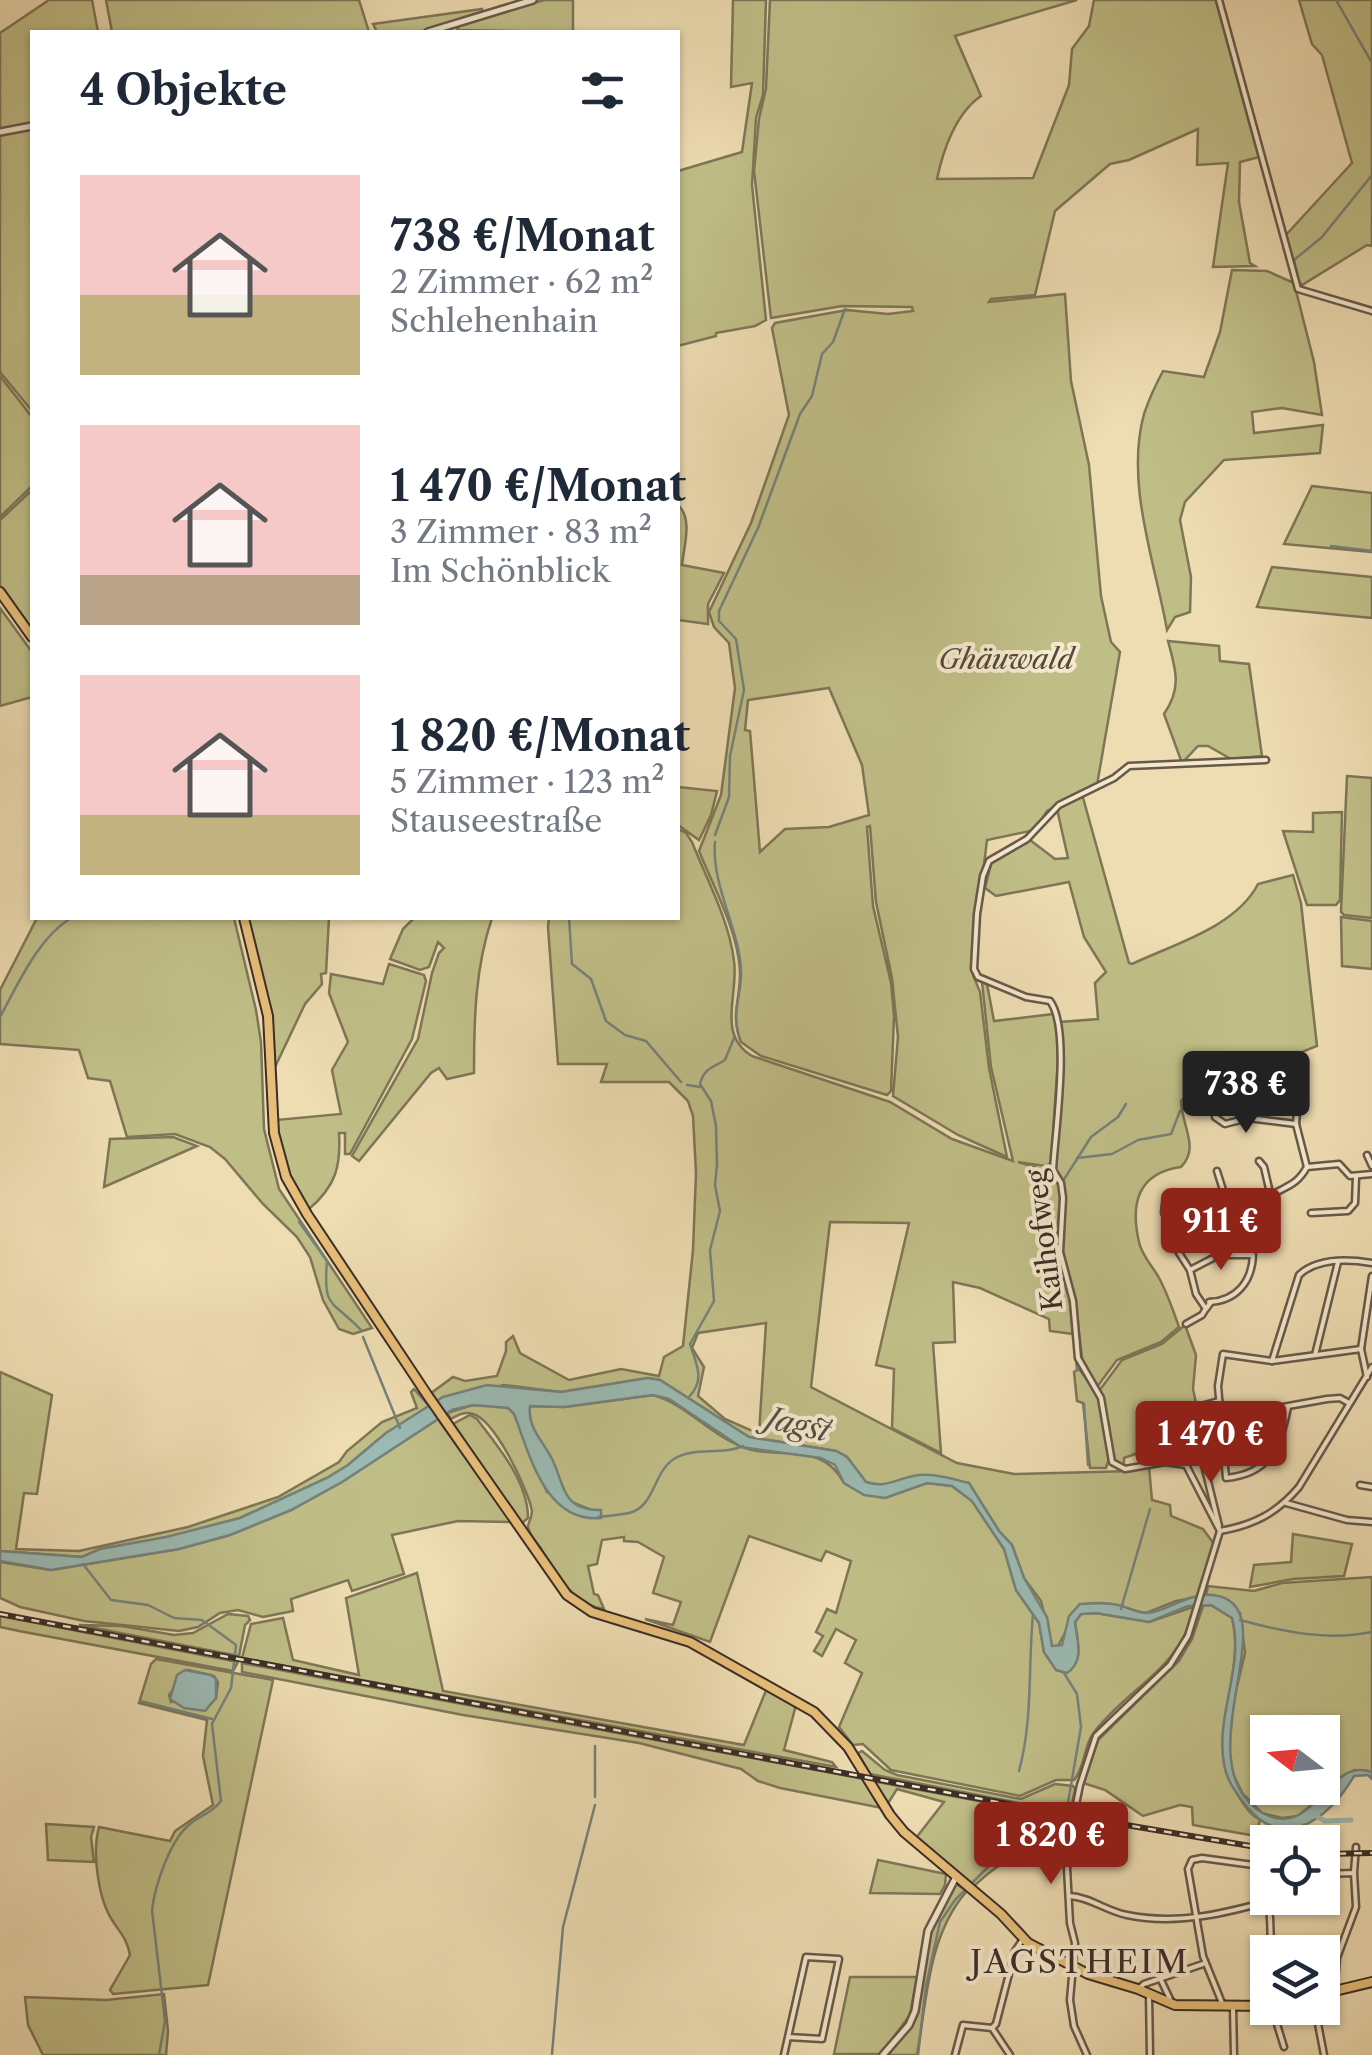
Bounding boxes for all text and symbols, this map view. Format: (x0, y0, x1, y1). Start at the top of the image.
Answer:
icon: filters (575, 63, 630, 118)
text: 4 Objekte (80, 64, 287, 116)
text: 738 €/Monat (390, 210, 655, 262)
icon: home (160, 215, 280, 335)
text: 2 Zimmer · 62 m² (390, 262, 653, 301)
text: Schlehenhain (390, 301, 598, 340)
text: 1 470 €/Monat (390, 460, 686, 512)
icon: home (160, 465, 280, 585)
text: 3 Zimmer · 83 m² (390, 512, 652, 551)
text: Im Schönblick (390, 551, 610, 590)
park label: Ghäuwald (938, 642, 1077, 676)
text: 1 820 €/Monat (390, 710, 690, 762)
icon: home (160, 715, 280, 835)
text: 5 Zimmer · 123 m² (390, 762, 665, 801)
text: Stauseestraße (390, 801, 602, 840)
pin: 738 € (1176, 1051, 1316, 1136)
text: 738 € (1205, 1064, 1287, 1103)
street label: Kaihofweg (1018, 1167, 1070, 1313)
pin: 911 € (1151, 1188, 1291, 1273)
text: 911 € (1183, 1201, 1259, 1240)
water label: Jagst (755, 1397, 835, 1450)
pin: 1 470 € (1119, 1401, 1303, 1486)
text: 1 470 € (1158, 1414, 1264, 1453)
north arrow (1250, 1715, 1340, 1805)
map controls (1250, 1715, 1340, 2025)
pin: 1 820 € (959, 1802, 1143, 1887)
text: 1 820 € (996, 1815, 1106, 1854)
button: locate (1250, 1825, 1340, 1915)
button: layers (1250, 1935, 1340, 2025)
district label: JAGSTHEIM (965, 1942, 1190, 1981)

